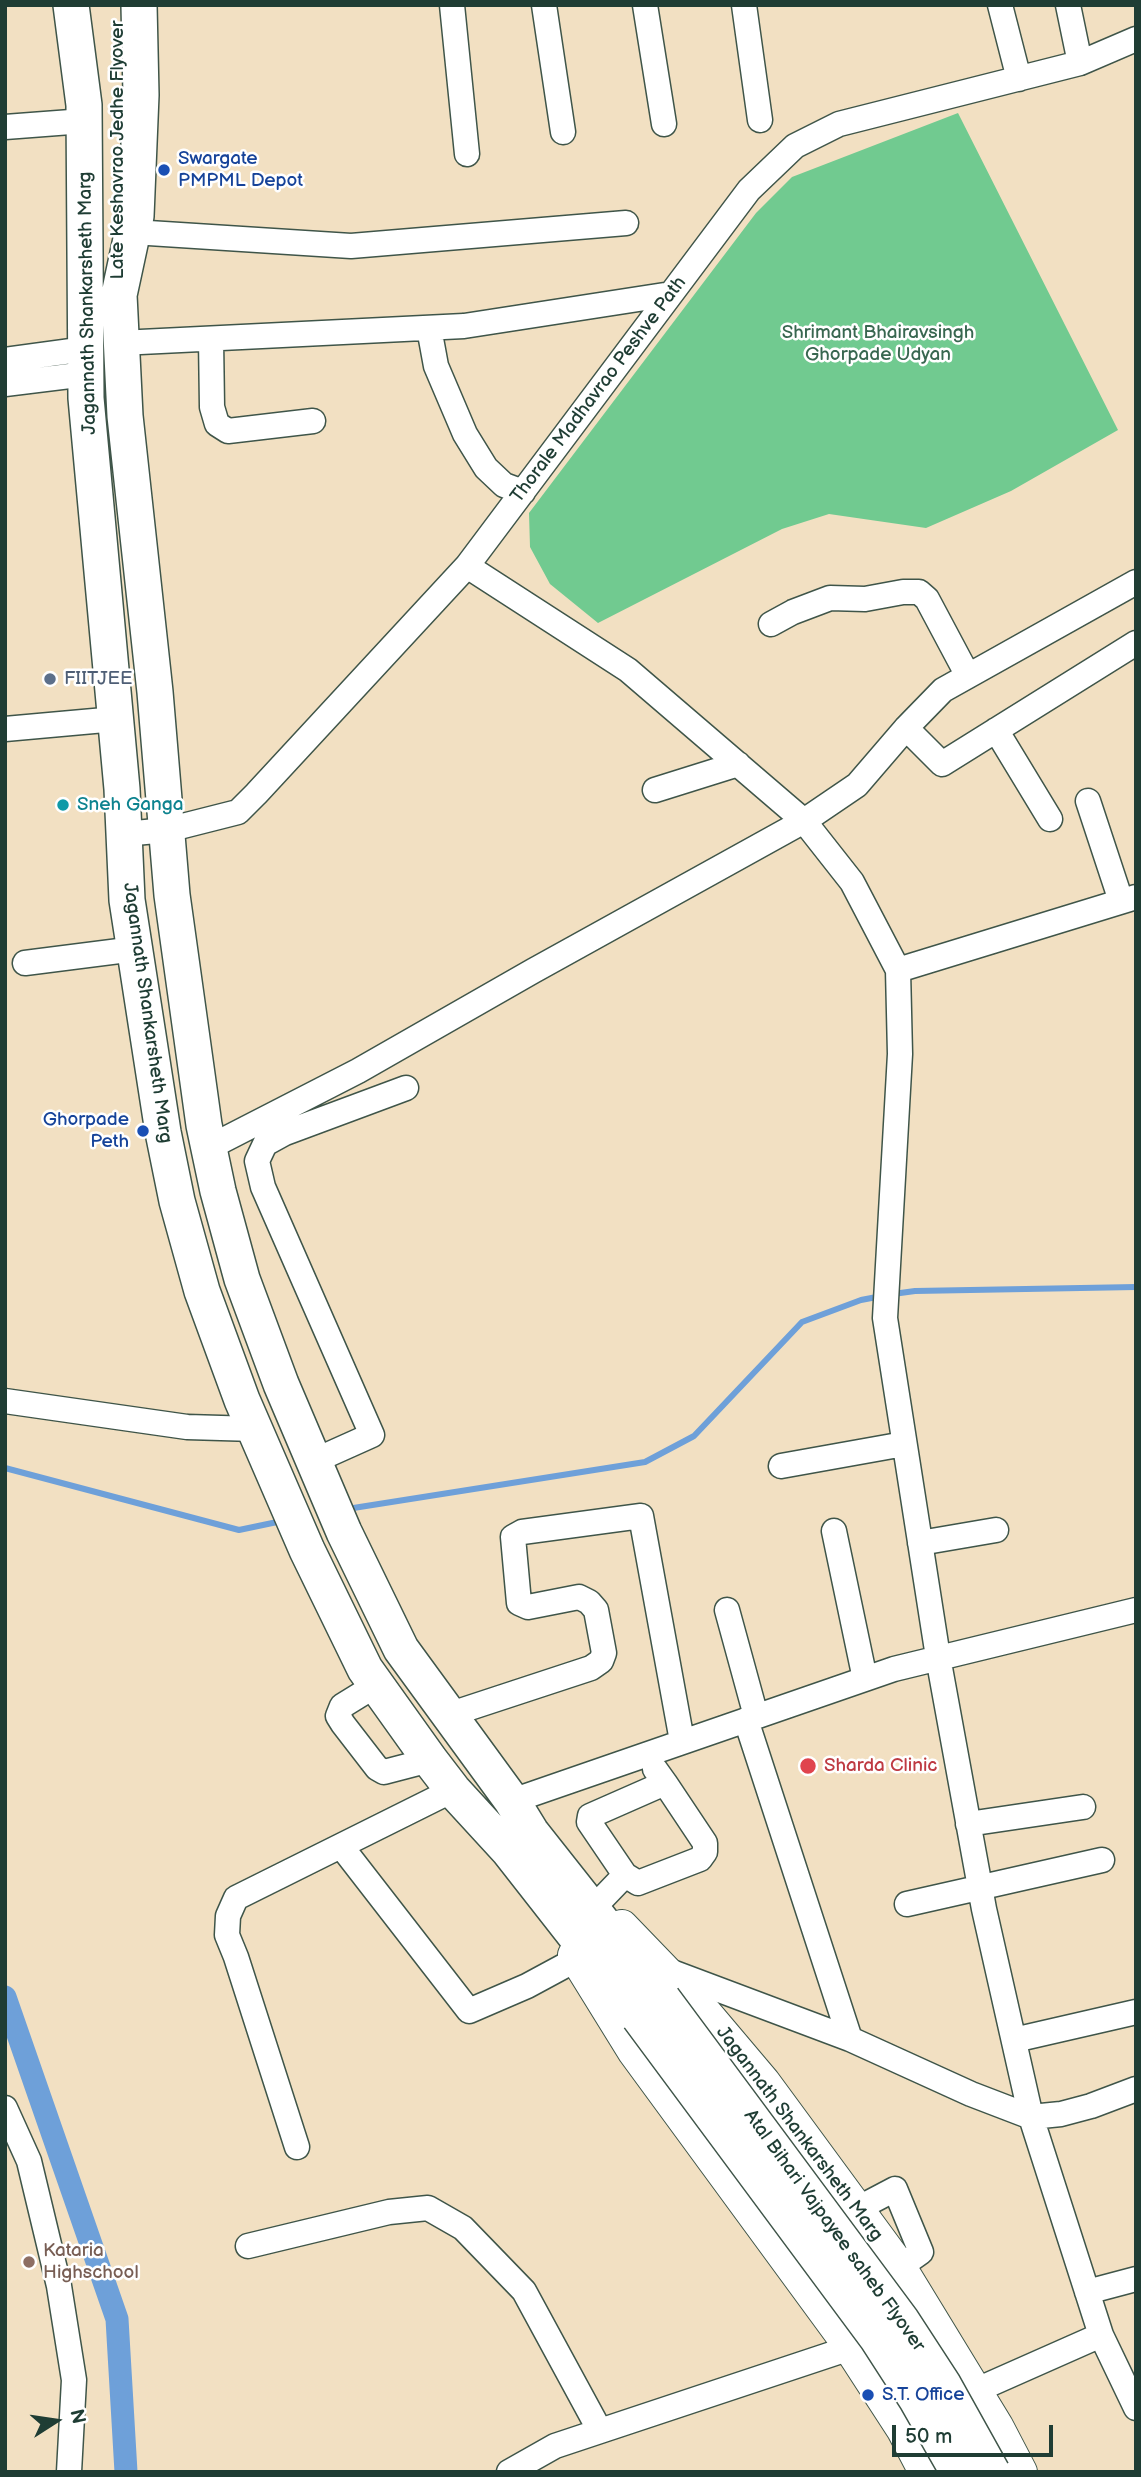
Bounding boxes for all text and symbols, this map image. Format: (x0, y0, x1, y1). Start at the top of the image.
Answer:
street label: Late Keshavrao Jedhe Flyover (107, 21, 129, 279)
place label: Swargate PMPML Depot (178, 148, 303, 192)
marker: Swargate PMPML Depot (156, 162, 172, 178)
street label: Jagannath Shankarsheth Marg (74, 171, 102, 435)
street label: Thorale Madhavrao Peshve Path (506, 272, 692, 508)
park label: Shrimant Bhairavsingh Ghorpade Udyan (782, 322, 974, 366)
place label: FIITJEE (64, 668, 132, 690)
marker: FIITJEE (42, 671, 58, 687)
place label: Sneh Ganga (77, 794, 184, 816)
marker: Sneh Ganga (55, 797, 71, 813)
street label: Jagannath Shankarsheth Marg (117, 881, 177, 1145)
place label: Ghorpade Peth (43, 1109, 129, 1153)
marker: Ghorpade Peth (135, 1123, 151, 1139)
place label: Sharda Clinic (824, 1755, 937, 1777)
marker: Sharda Clinic (798, 1756, 818, 1776)
street label: Jagannath Shankarsheth Marg (711, 2022, 887, 2246)
street label: Atal Bihari Vajpayee saheb Flyover (738, 2106, 930, 2356)
place label: Kataria Highschool (43, 2240, 139, 2284)
marker: Kataria Highschool (21, 2254, 37, 2270)
place label: S.T. Office (882, 2384, 964, 2406)
north arrow (21, 2386, 91, 2456)
marker: S.T. Office (860, 2387, 876, 2403)
text: N (64, 2407, 90, 2426)
scale bar (896, 2410, 1057, 2454)
text: 50 m (905, 2424, 952, 2449)

